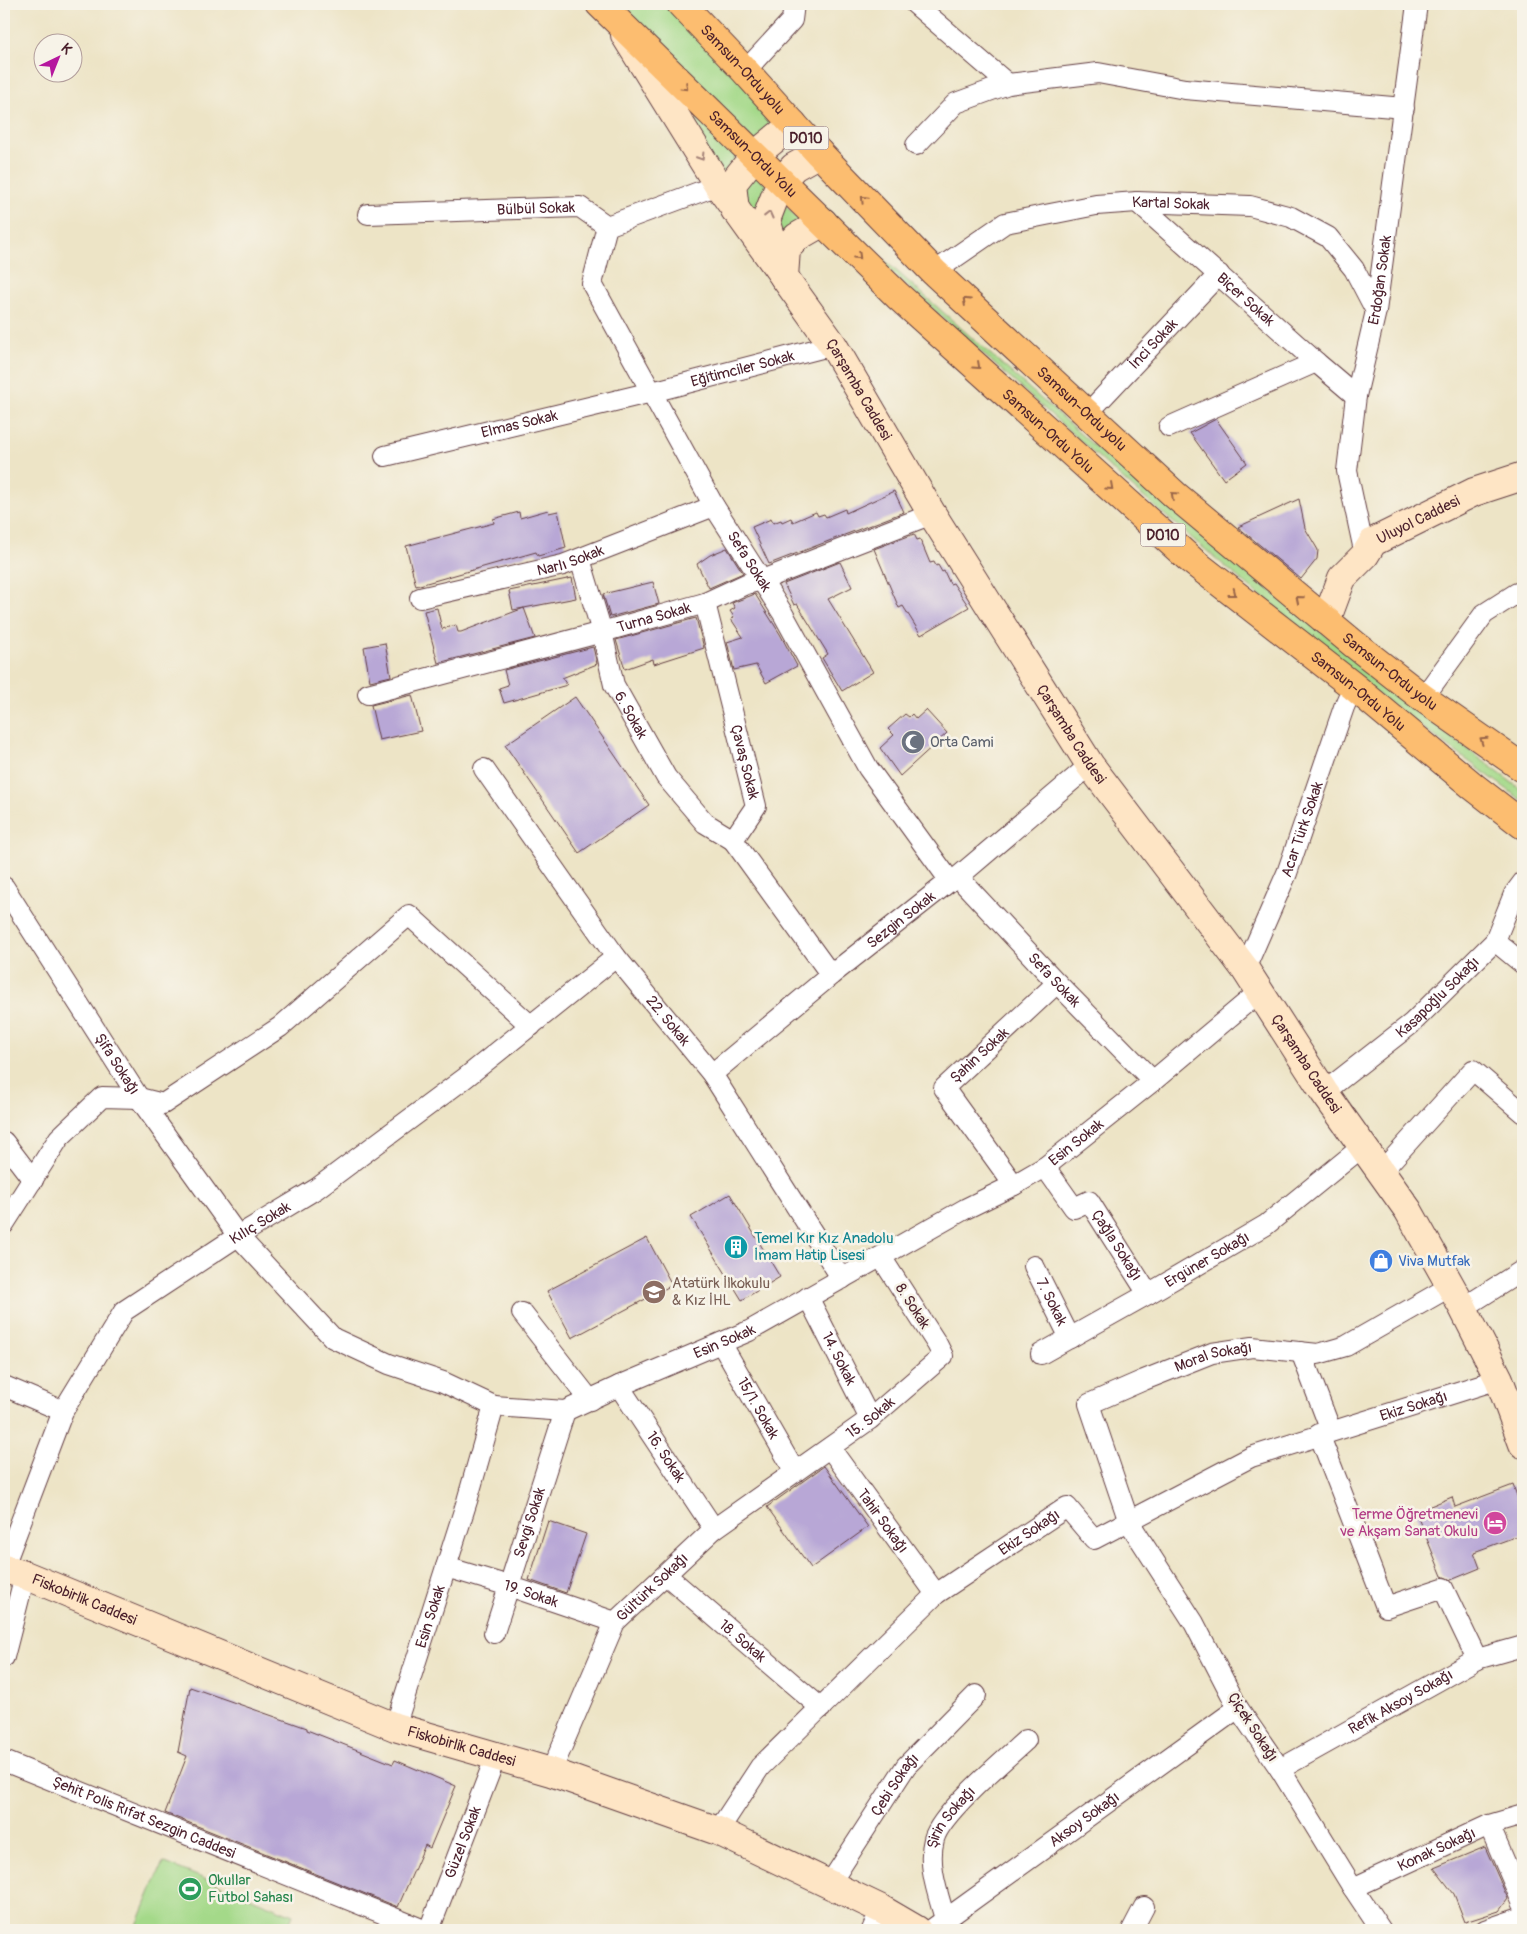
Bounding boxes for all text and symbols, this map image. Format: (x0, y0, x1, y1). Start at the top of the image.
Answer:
street label: Samsun-Ordu yolu (696, 21, 789, 119)
north arrow (32, 32, 82, 82)
text: K (58, 40, 76, 58)
one-way arrow (679, 81, 688, 90)
street label: Samsun-Ordu Yolu (704, 106, 801, 202)
road number: D010 (784, 126, 828, 150)
one-way arrow (694, 151, 704, 160)
street label: Kartal Sokak (1131, 193, 1211, 215)
one-way arrow (861, 195, 870, 204)
street label: Bülbül Sokak (497, 198, 576, 220)
one-way arrow (763, 211, 774, 219)
street label: Erdoğan Sokak (1364, 233, 1396, 327)
one-way arrow (852, 250, 861, 259)
street label: Biçer Sokak (1213, 269, 1279, 331)
one-way arrow (962, 298, 971, 307)
street label: İnci Sokak (1125, 314, 1182, 374)
street label: Çarşamba Caddesi (822, 335, 896, 444)
street label: Eğitimciler Sokak (689, 346, 797, 392)
one-way arrow (971, 361, 980, 370)
street label: Samsun-Ordu yolu (1032, 363, 1131, 456)
street label: Samsun-Ordu Yolu (998, 385, 1097, 478)
street label: Elmas Sokak (479, 406, 560, 443)
one-way arrow (1105, 481, 1114, 490)
one-way arrow (1171, 491, 1180, 500)
street label: Uluyol Caddesi (1374, 491, 1463, 549)
road number: D010 (1140, 524, 1186, 546)
street label: Sefa Sokak (723, 528, 776, 596)
street label: Narlı Sokak (535, 541, 607, 581)
one-way arrow (1227, 587, 1237, 596)
one-way arrow (1296, 596, 1305, 604)
street label: Turna Sokak (615, 598, 694, 637)
street label: Samsun-Ordu yolu (1338, 629, 1441, 715)
street label: Samsun-Ordu Yolu (1306, 647, 1409, 736)
street label: Çarşamba Caddesi (1032, 681, 1110, 788)
street label: 6. Sokak (610, 688, 652, 743)
street label: Çavaş Sokak (726, 723, 763, 802)
mosque icon: Orta Cami (900, 729, 926, 755)
place label: Orta Cami (930, 733, 994, 752)
one-way arrow (1480, 737, 1489, 746)
street label: Acar Türk Sokak (1277, 778, 1328, 880)
street label: Sezgin Sokak (863, 887, 940, 953)
street label: Sefa Sokak (1024, 949, 1085, 1012)
street label: Kasapoğlu Sokağı (1392, 953, 1484, 1042)
street label: 22. Sokak (642, 992, 695, 1051)
street label: Çarşamba Caddesi (1267, 1011, 1345, 1117)
street label: Şahin Sokak (946, 1023, 1014, 1087)
street label: Şifa Sokağı (90, 1030, 143, 1098)
street label: Esin Sokak (1045, 1114, 1108, 1170)
street label: Kılıç Sokak (226, 1197, 295, 1249)
street label: Çağla Sokağı (1087, 1206, 1146, 1284)
street label: Ergüner Sokağı (1161, 1228, 1253, 1292)
place label: Temel Kır Kız Anadolu İmam Hatip Lisesi (754, 1229, 893, 1265)
building icon: Temel Kır Kız Anadolu İmam Hatip Lisesi (723, 1234, 749, 1260)
shop icon: Viva Mutfak (1368, 1248, 1394, 1274)
place label: Viva Mutfak (1398, 1252, 1471, 1271)
place label: Atatürk İlkokulu & Kız İHL (672, 1274, 770, 1310)
street label: 7. Sokak (1032, 1275, 1072, 1330)
school or university icon: Atatürk İlkokulu & Kız İHL (641, 1279, 667, 1305)
street label: 8. Sokak (891, 1280, 935, 1333)
street label: Esin Sokak (691, 1320, 760, 1363)
street label: 14. Sokak (817, 1329, 861, 1389)
street label: Moral Sokağı (1172, 1338, 1253, 1377)
street label: 15/1. Sokak (733, 1374, 783, 1443)
street label: Ekiz Sokağı (1378, 1387, 1450, 1426)
street label: 15. Sokak (843, 1392, 900, 1443)
street label: 16. Sokak (642, 1428, 690, 1487)
street label: Sevgi Sokak (510, 1484, 550, 1560)
street label: Tahir Sokağı (853, 1485, 912, 1557)
street label: Ekiz Sokağı (995, 1505, 1064, 1560)
place label: Terme Öğretmenevi ve Akşam Sanat Okulu (1339, 1505, 1478, 1541)
hotel icon: Terme Öğretmenevi ve Akşam Sanat Okulu (1482, 1510, 1508, 1536)
street label: Gültürk Sokağı (612, 1549, 692, 1626)
street label: Fiskobirlik Caddesi (29, 1570, 140, 1630)
street label: 19. Sokak (501, 1576, 561, 1612)
street label: Esin Sokak (412, 1582, 450, 1651)
street label: 18. Sokak (715, 1616, 770, 1667)
street label: Refik Aksoy Sokağı (1345, 1665, 1456, 1739)
street label: Çiçek Sokağı (1223, 1689, 1282, 1765)
street label: Fiskobirlik Caddesi (405, 1722, 518, 1771)
street label: Çebi Sokağı (867, 1749, 923, 1820)
street label: Şehit Polis Rıfat Sezgin Caddesi (49, 1772, 239, 1863)
street label: Şirin Sokağı (923, 1783, 980, 1850)
street label: Aksoy Sokağı (1045, 1788, 1123, 1852)
street label: Güzel Sokak (441, 1803, 486, 1881)
street label: Konak Sokağı (1395, 1824, 1479, 1876)
place label: Okullar Futbol Sahası (208, 1871, 293, 1907)
sports icon: Okullar Futbol Sahası (177, 1876, 203, 1902)

